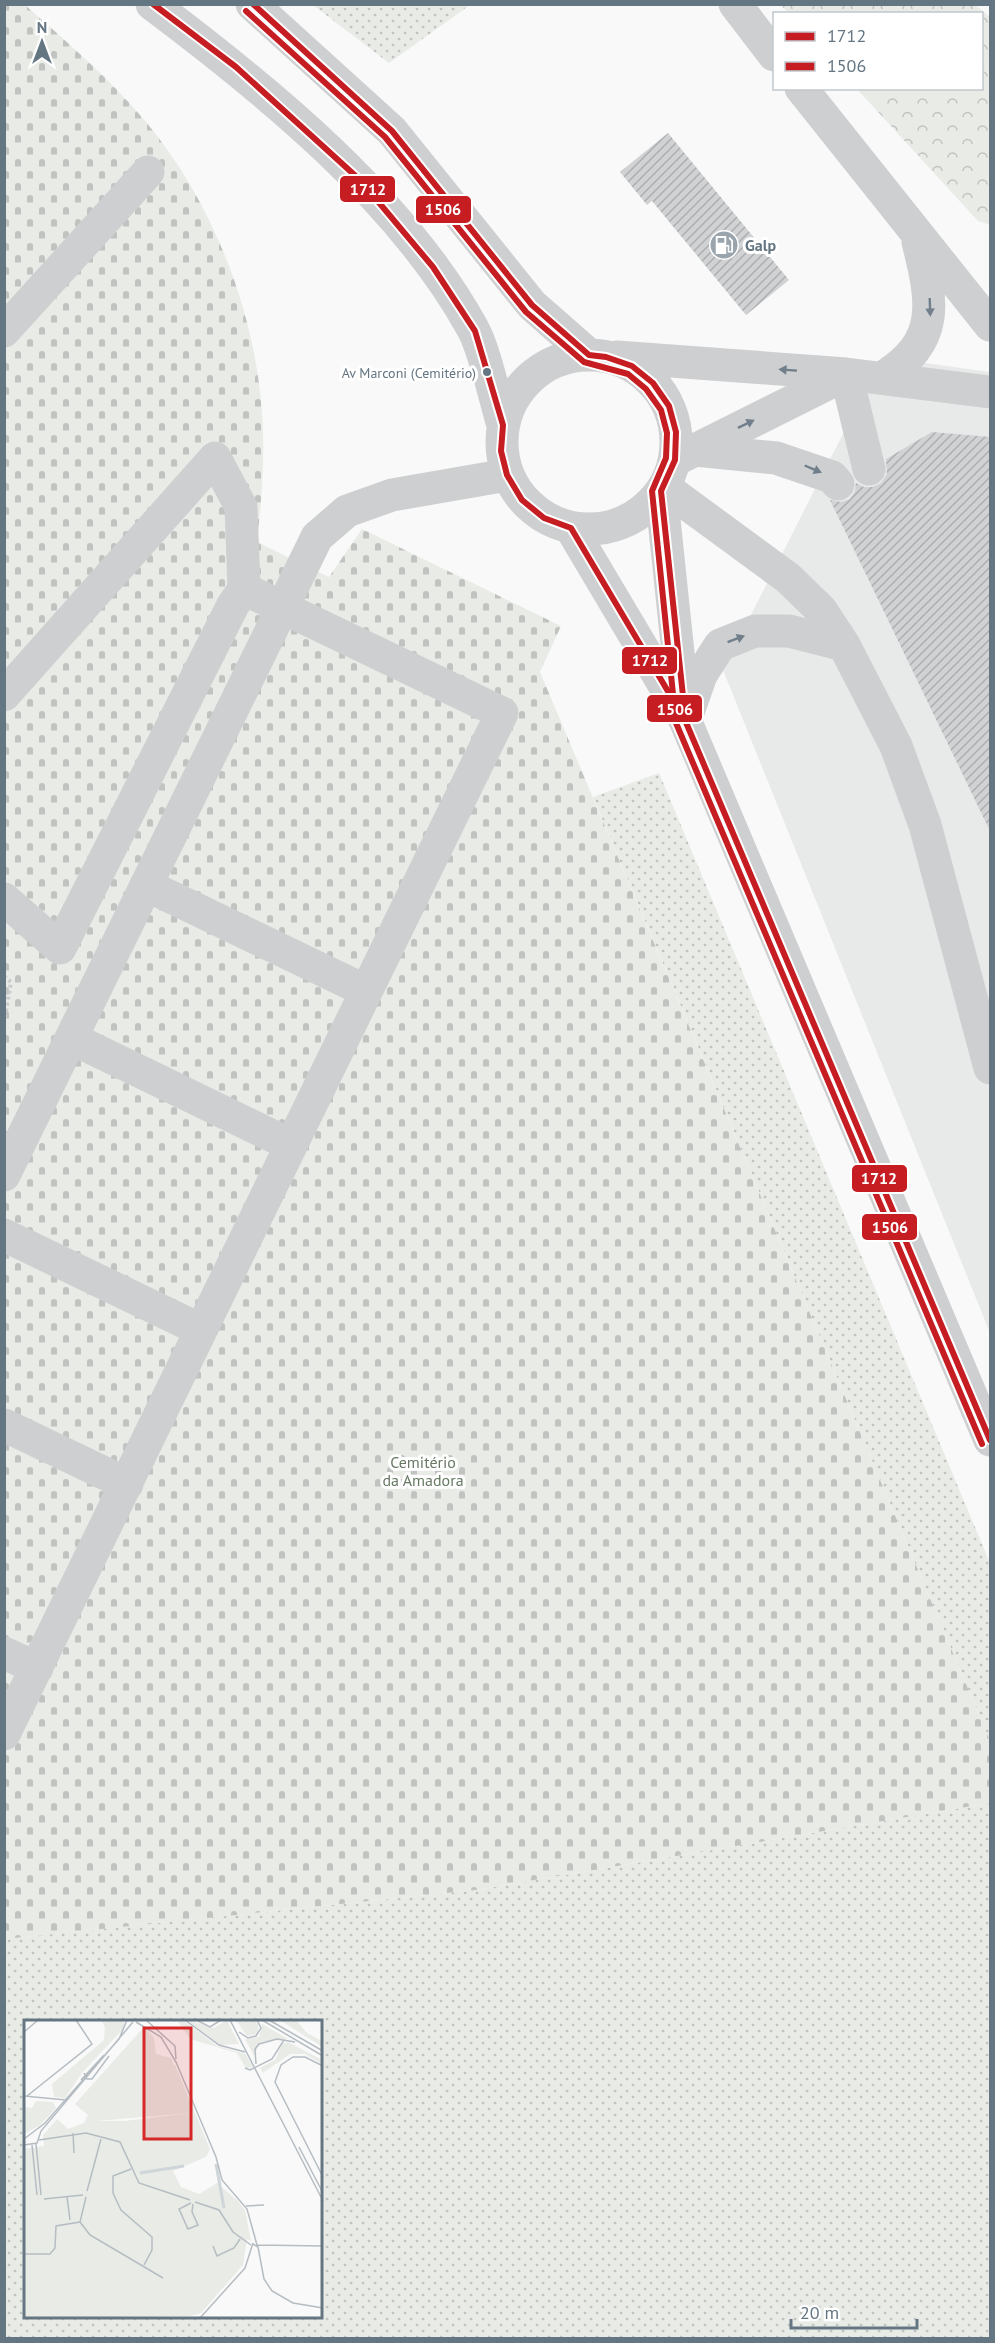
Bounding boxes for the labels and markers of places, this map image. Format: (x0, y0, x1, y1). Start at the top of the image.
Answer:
fuel station icon: Galp (708, 229, 740, 261)
place label: Galp (745, 235, 776, 255)
place label: Av Marconi (Cemitério) (342, 364, 476, 382)
marker: Av Marconi (Cemitério) (481, 366, 493, 378)

